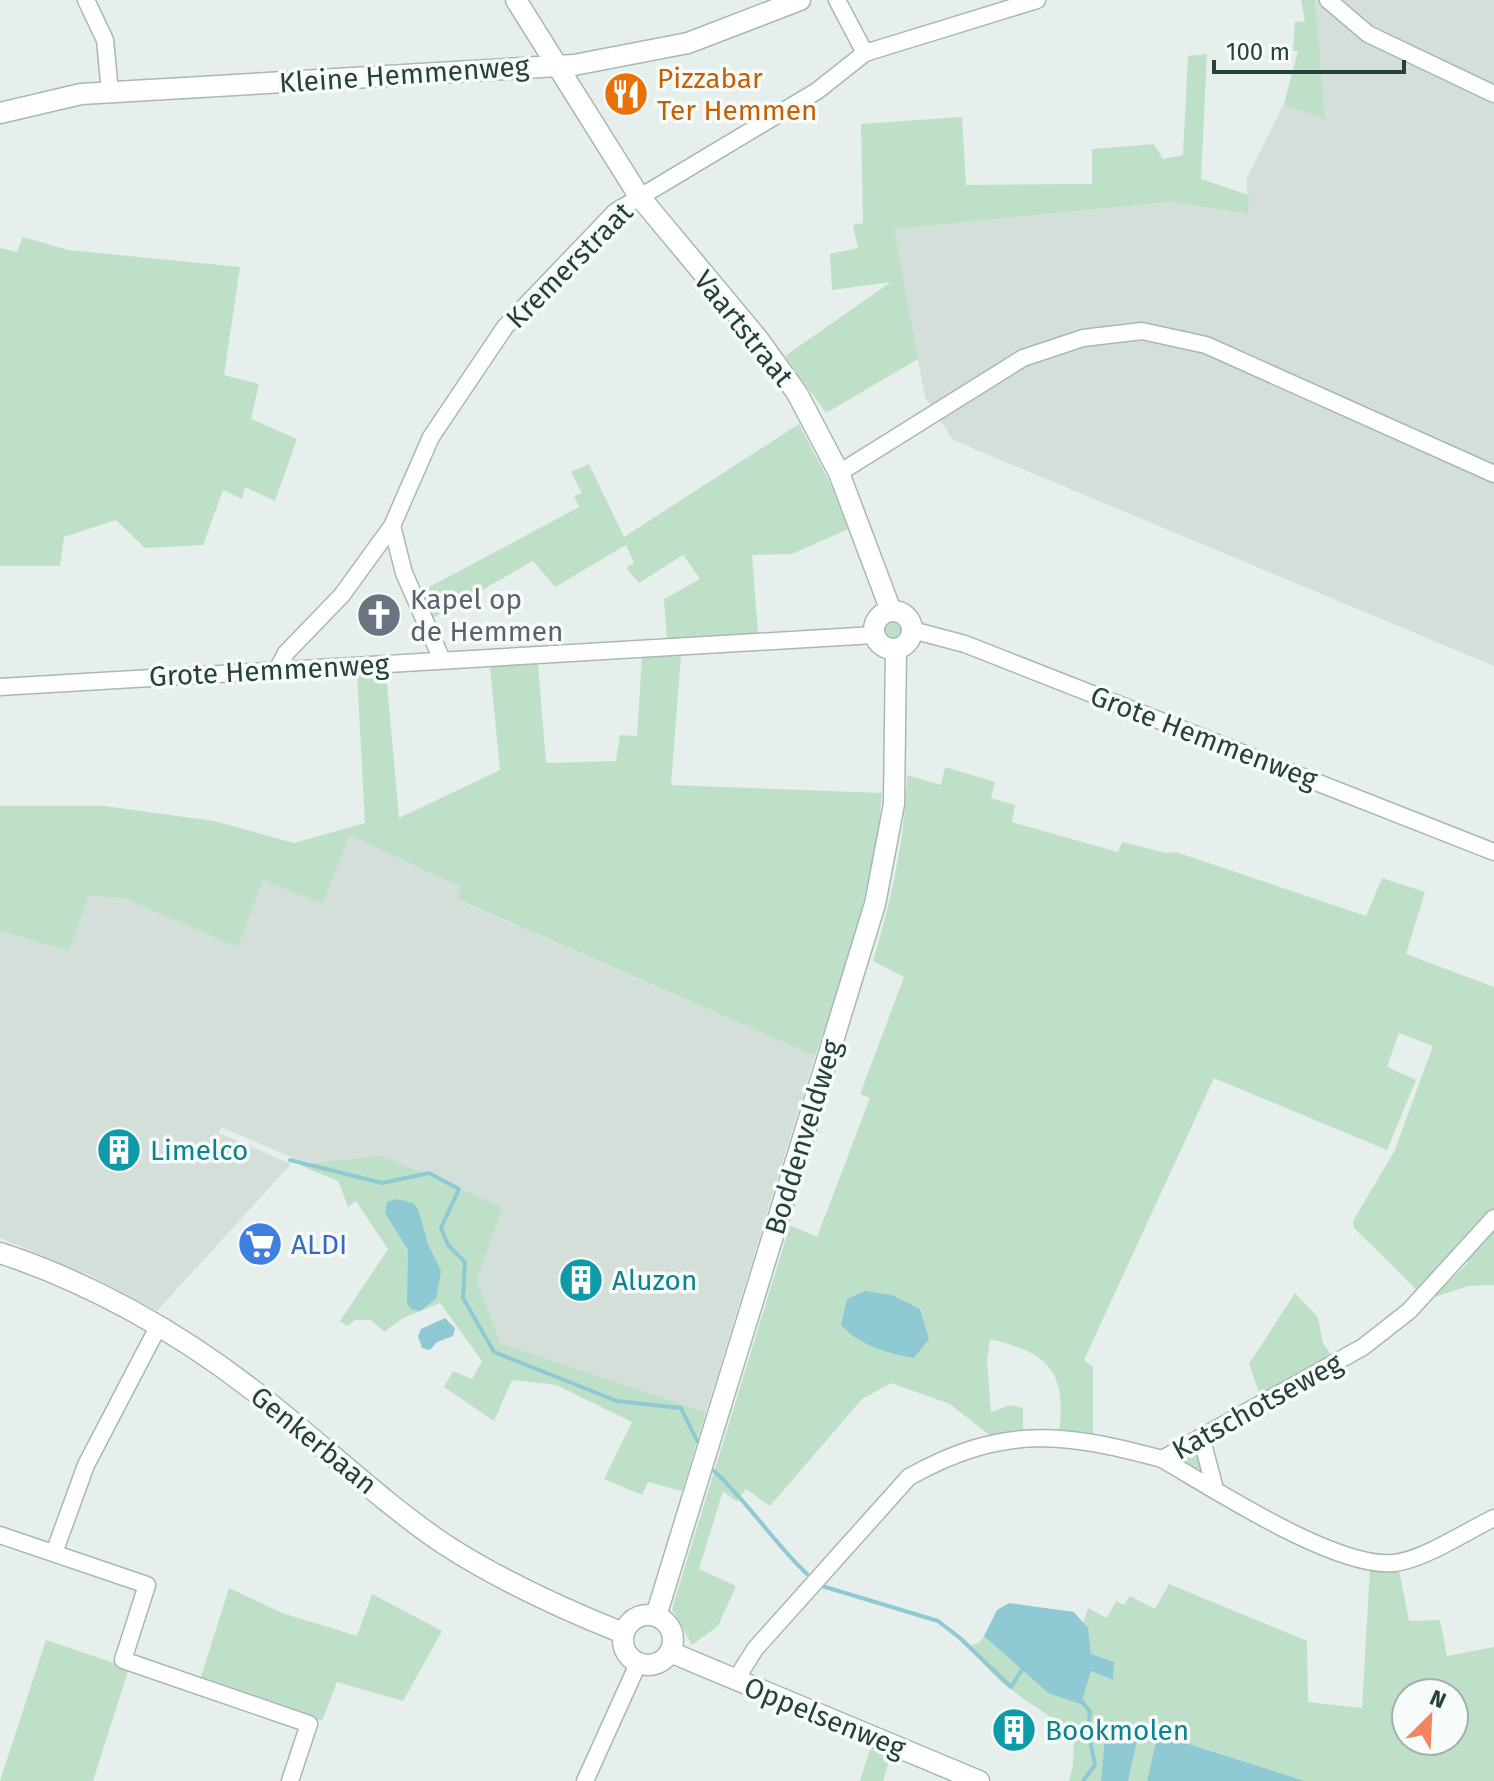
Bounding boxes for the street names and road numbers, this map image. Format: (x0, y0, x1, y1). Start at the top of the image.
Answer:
street label: Kleine Hemmenweg (278, 49, 531, 100)
street label: Kremerstraat (499, 195, 640, 335)
street label: Vaartstraat (687, 264, 801, 393)
street label: Grote Hemmenweg (148, 648, 390, 693)
street label: Grote Hemmenweg (1086, 679, 1322, 796)
street label: Boddenveldweg (758, 1035, 849, 1239)
street label: Katschotseweg (1167, 1346, 1348, 1467)
street label: Genkerbaan (244, 1380, 383, 1501)
street label: Oppelsenweg (739, 1670, 911, 1765)

